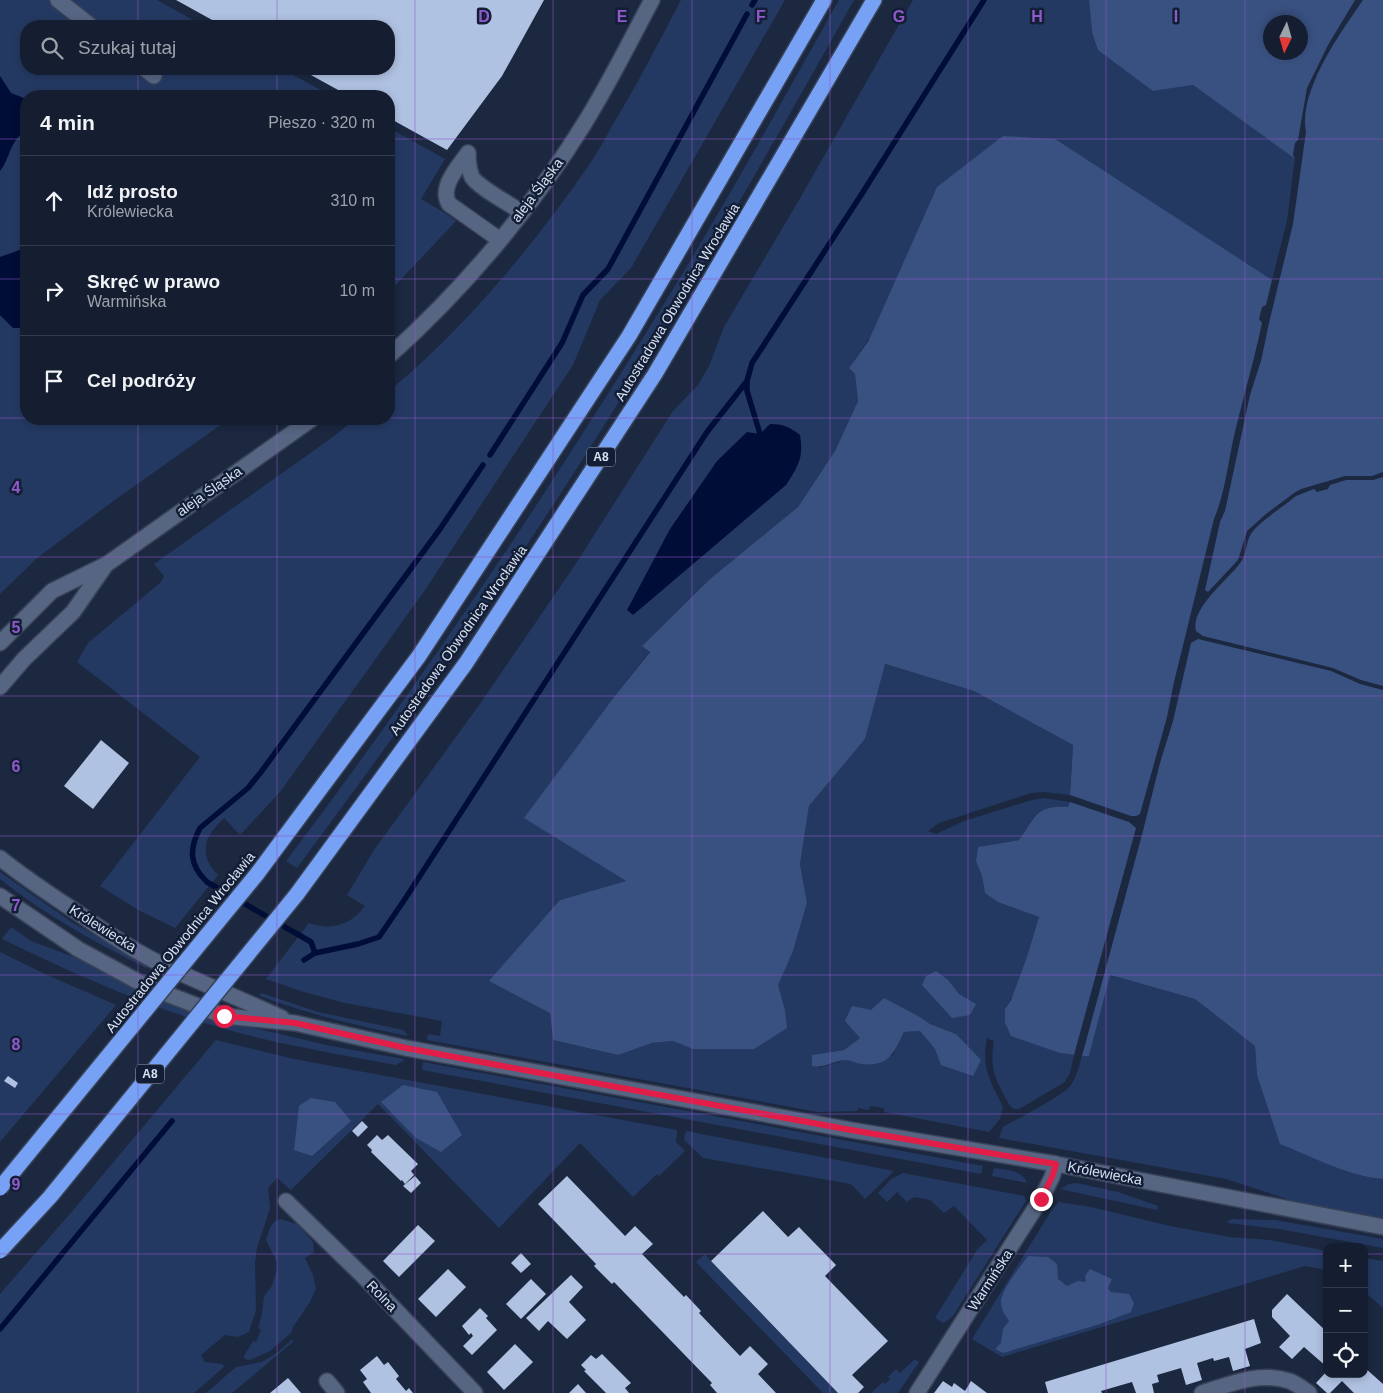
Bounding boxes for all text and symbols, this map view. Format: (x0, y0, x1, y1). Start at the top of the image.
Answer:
text: D (478, 8, 490, 25)
text: E (617, 8, 628, 25)
text: F (756, 8, 766, 25)
text: G (893, 8, 905, 25)
text: H (1031, 8, 1043, 25)
text: I (1174, 8, 1178, 25)
north arrow (1263, 15, 1308, 60)
search box (20, 20, 395, 75)
icon: search (38, 34, 66, 62)
text: Szukaj tutaj (78, 37, 176, 58)
text: 4 min (40, 111, 95, 134)
text: Pieszo · 320 m (268, 114, 375, 131)
street label: aleja Śląska (507, 154, 566, 225)
text: Idź prosto (87, 181, 178, 202)
icon: ahead (40, 187, 68, 215)
text: 310 m (331, 192, 375, 209)
street label: Autostradowa Obwodnica Wrocławia (611, 200, 743, 404)
text: Królewiecka (87, 203, 173, 220)
text: Skręć w prawo (87, 271, 220, 292)
icon: right (40, 277, 68, 305)
text: 10 m (339, 282, 375, 299)
text: Warmińska (87, 293, 166, 310)
icon: arrive (40, 367, 68, 395)
text: Cel podróży (87, 370, 196, 391)
road number: A8 (587, 448, 615, 467)
street label: aleja Śląska (173, 462, 245, 519)
text: 4 (12, 479, 21, 496)
street label: Autostradowa Obwodnica Wrocławia (386, 542, 530, 738)
text: 5 (12, 619, 21, 636)
text: 6 (12, 758, 21, 775)
street label: Autostradowa Obwodnica Wrocławia (102, 848, 258, 1036)
text: 7 (12, 897, 21, 914)
street label: Królewiecka (67, 901, 139, 955)
route start (213, 1005, 236, 1028)
text: 8 (12, 1036, 21, 1053)
road number: A8 (136, 1064, 164, 1084)
street label: Królewiecka (1066, 1158, 1144, 1188)
text: 9 (12, 1176, 21, 1193)
route end (1030, 1188, 1053, 1211)
map controls (1323, 1243, 1368, 1378)
button: + (1323, 1243, 1368, 1288)
street label: Warmińska (964, 1246, 1016, 1314)
street label: Rolna (364, 1277, 401, 1315)
button: − (1323, 1288, 1368, 1333)
button: locate (1323, 1333, 1368, 1378)

